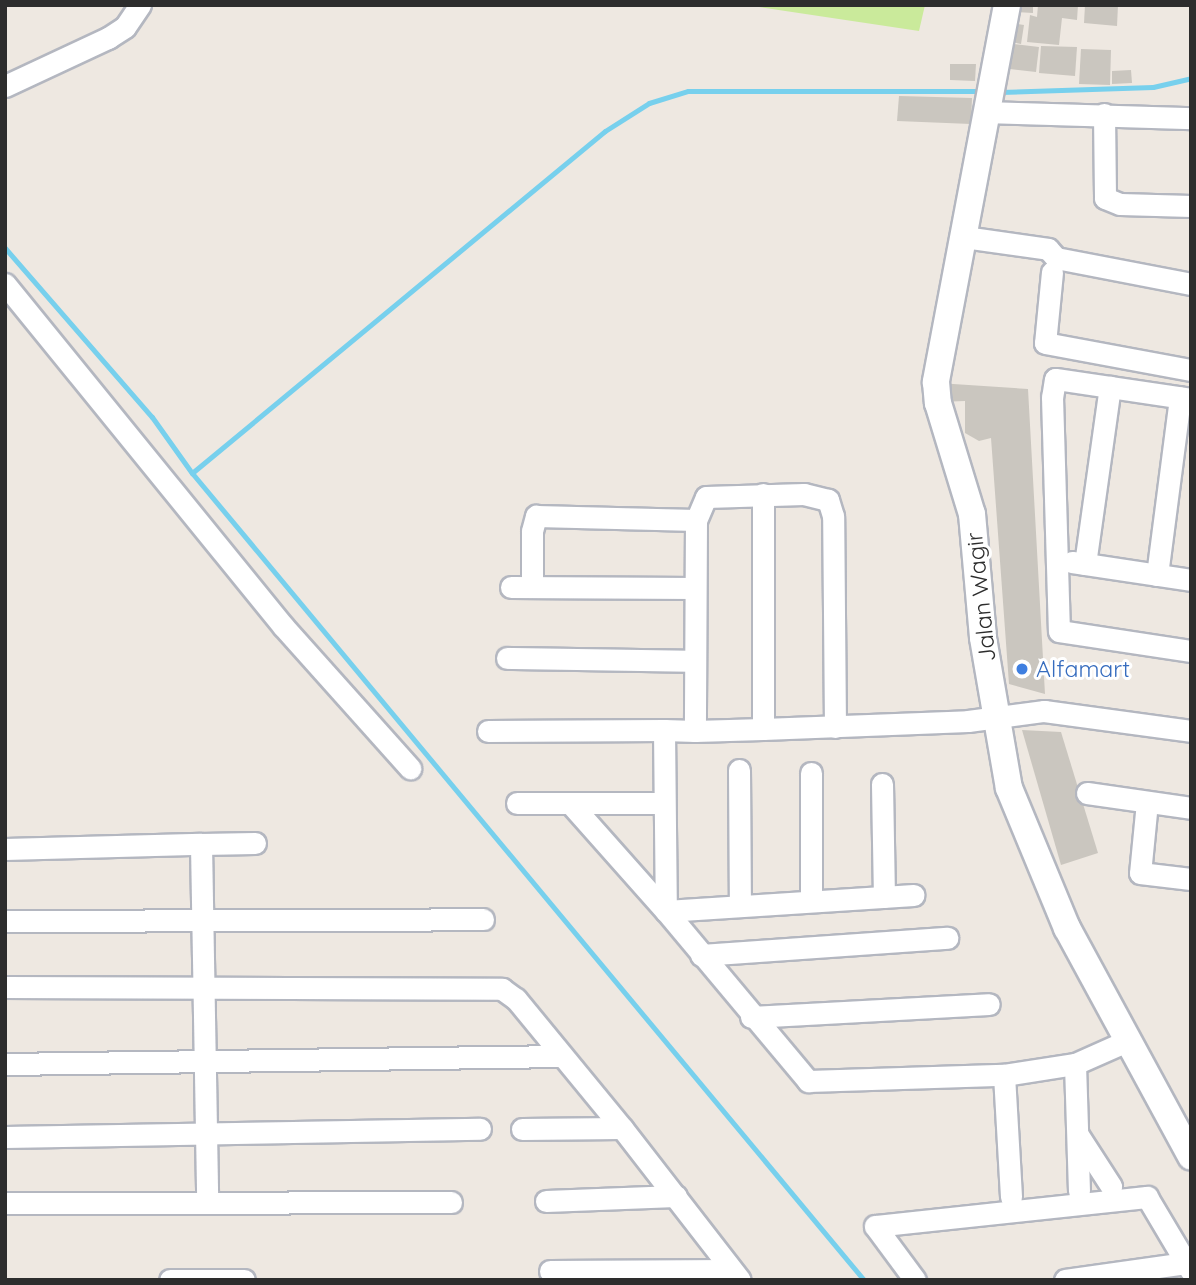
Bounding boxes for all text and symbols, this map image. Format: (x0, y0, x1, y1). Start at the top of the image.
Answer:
street label: Jalan Wagir (960, 531, 1002, 663)
place label: Alfamart (1036, 655, 1130, 683)
marker: Alfamart (1014, 661, 1030, 677)

